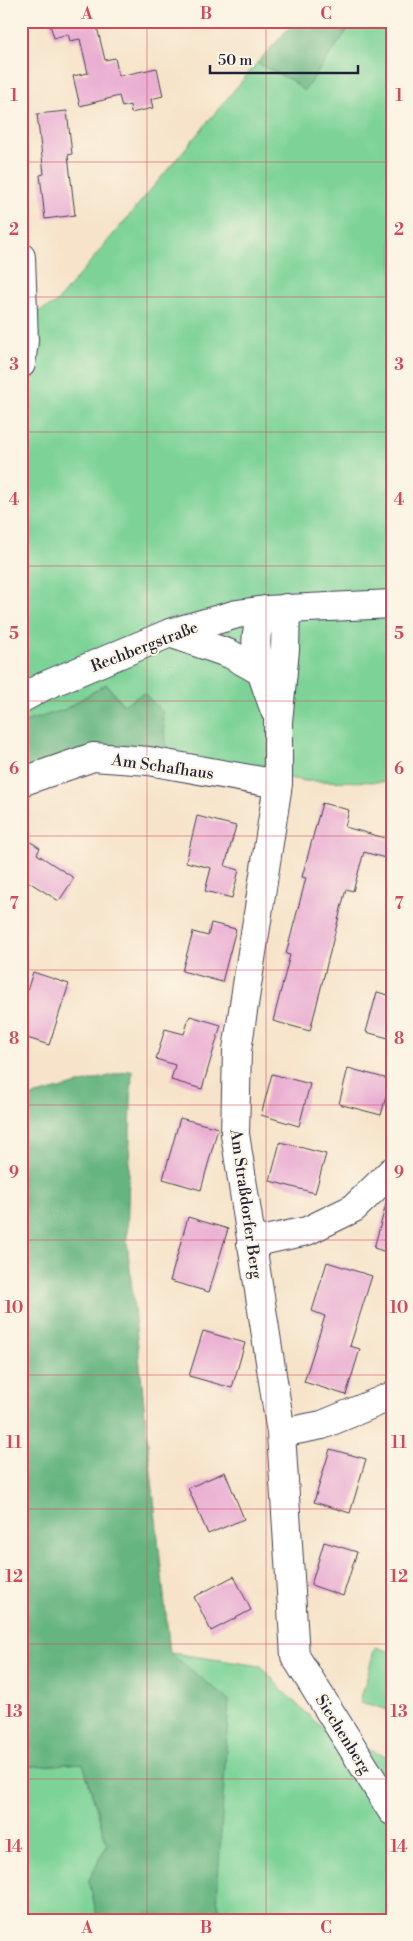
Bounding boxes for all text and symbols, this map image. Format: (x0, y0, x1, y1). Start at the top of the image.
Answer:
text: A (80, 4, 93, 24)
text: B (200, 4, 212, 24)
text: C (320, 4, 332, 24)
scale bar (210, 42, 358, 74)
text: 50 m (218, 51, 252, 70)
text: 1 (10, 86, 18, 106)
text: 1 (395, 86, 403, 106)
text: 2 (9, 220, 19, 240)
text: 2 (394, 220, 404, 240)
text: 3 (9, 355, 19, 375)
text: 3 (394, 355, 404, 375)
text: 4 (9, 490, 20, 510)
text: 4 (394, 490, 405, 510)
street label: Rechbergstraße (88, 617, 201, 677)
text: 5 (9, 624, 19, 644)
text: 5 (394, 624, 404, 644)
street label: Am Schafhaus (110, 750, 215, 784)
text: 6 (9, 759, 19, 779)
text: 6 (394, 759, 404, 779)
text: 7 (9, 894, 19, 914)
text: 7 (394, 894, 404, 914)
text: 8 (9, 1029, 19, 1049)
text: 8 (394, 1029, 404, 1049)
street label: Am Straßdorfer Berg (225, 1127, 266, 1281)
text: 9 (9, 1163, 19, 1183)
text: 9 (394, 1163, 404, 1183)
text: 10 (5, 1298, 23, 1318)
text: 10 (390, 1298, 408, 1318)
text: 11 (6, 1433, 22, 1453)
text: 11 (391, 1433, 407, 1453)
text: 12 (5, 1567, 23, 1587)
text: 12 (390, 1567, 408, 1587)
street label: Siechenberg (311, 1691, 376, 1779)
text: 13 (5, 1702, 23, 1722)
text: 13 (390, 1702, 408, 1722)
text: 14 (5, 1837, 23, 1857)
text: 14 (390, 1837, 408, 1857)
text: A (80, 1918, 93, 1938)
text: B (200, 1918, 212, 1938)
text: C (320, 1918, 332, 1938)

